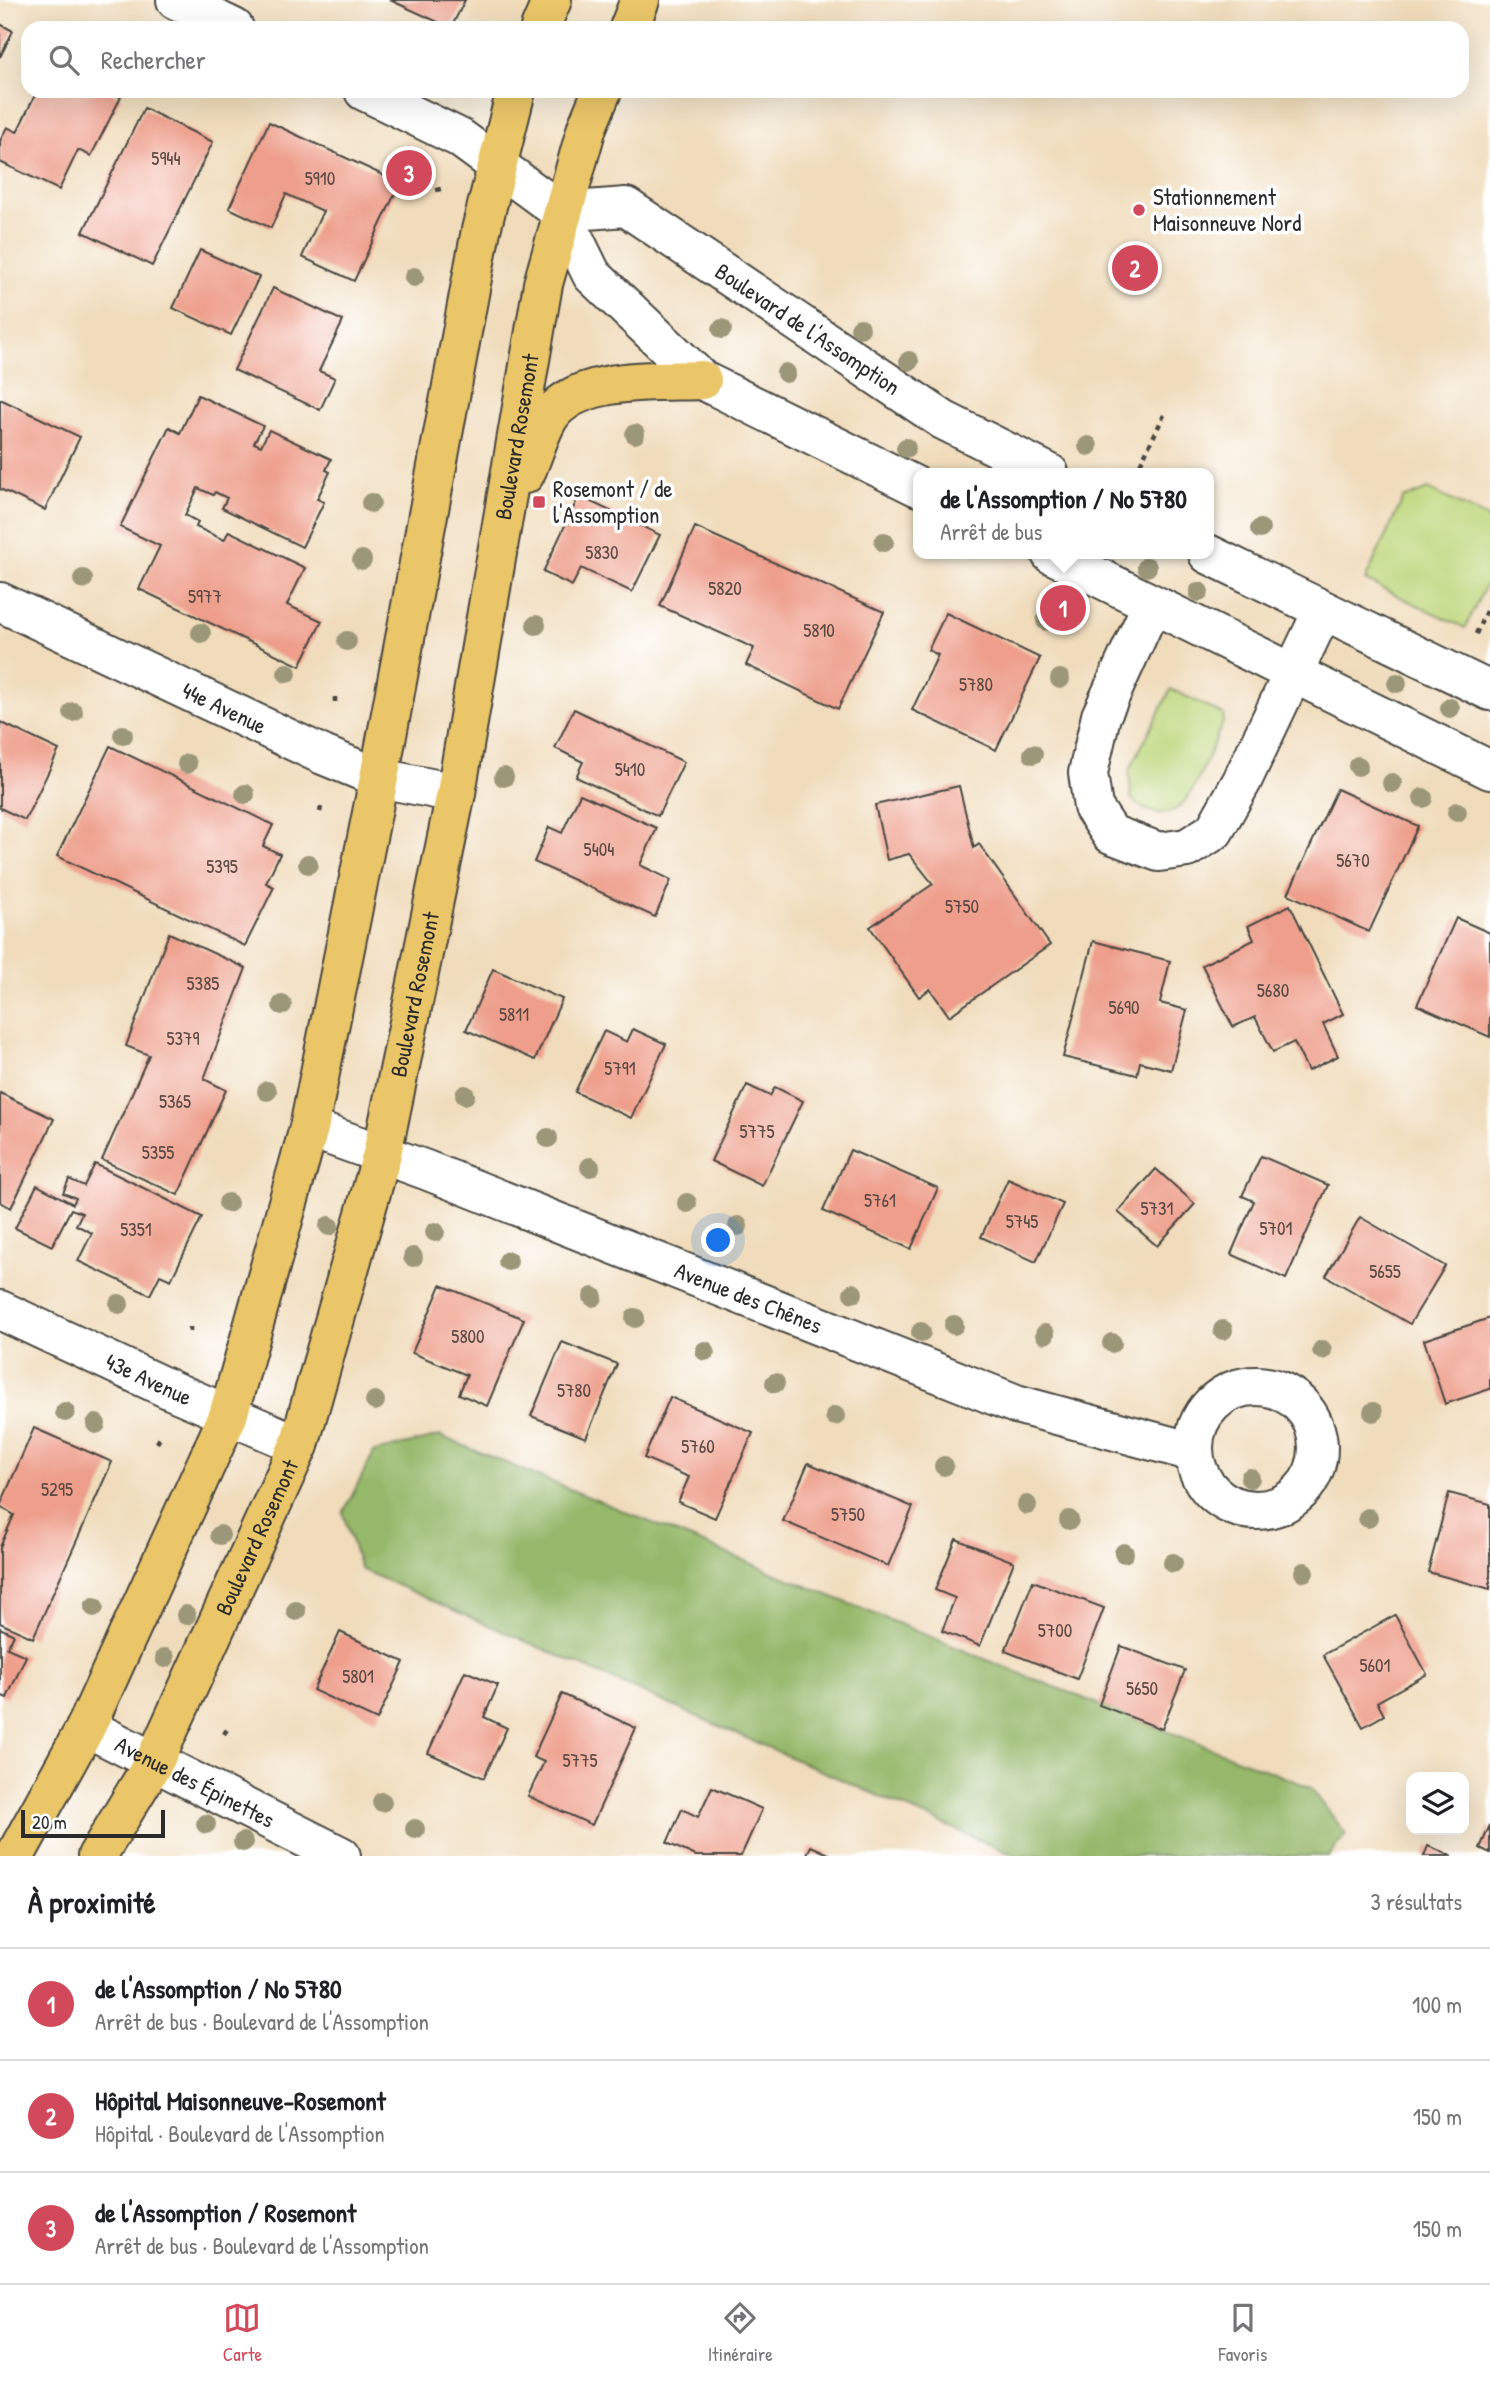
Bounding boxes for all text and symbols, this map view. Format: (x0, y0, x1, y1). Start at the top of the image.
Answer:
search box (21, 21, 1469, 98)
icon: search (45, 41, 83, 79)
text: Rechercher (101, 42, 206, 77)
house number: 5944 (151, 145, 181, 171)
pin: 3 (386, 147, 432, 199)
house number: 5910 (305, 165, 335, 191)
place label: Stationnement Maisonneuve Nord (1153, 181, 1301, 238)
marker: Stationnement Maisonneuve Nord (1131, 202, 1147, 218)
pin: 2 (1112, 242, 1158, 294)
street label: Boulevard de l'Assomption (709, 255, 906, 402)
street label: Boulevard Rosemont (487, 350, 546, 522)
popup (913, 468, 1214, 559)
place label: Rosemont / de l'Assomption (553, 473, 672, 530)
text: de l'Assomption / No 5780 (940, 481, 1187, 516)
marker: Rosemont / de l'Assomption (531, 494, 547, 510)
text: Arrêt de bus (940, 516, 1042, 547)
house number: 5830 (585, 539, 619, 565)
house number: 5820 (708, 575, 742, 601)
pin: 1 (1040, 582, 1086, 634)
house number: 5977 (188, 583, 222, 609)
house number: 5810 (803, 617, 835, 643)
house number: 5780 (959, 671, 993, 697)
street label: 44e Avenue (177, 674, 272, 741)
house number: 5410 (615, 756, 645, 782)
house number: 5404 (584, 836, 614, 862)
house number: 5670 (1336, 847, 1370, 873)
house number: 5395 (206, 853, 238, 879)
house number: 5750 (945, 893, 979, 919)
street label: Boulevard Rosemont (382, 908, 446, 1080)
house number: 5385 (187, 970, 219, 996)
house number: 5680 (1257, 977, 1289, 1003)
house number: 5690 (1108, 994, 1140, 1020)
house number: 5811 (499, 1001, 529, 1027)
house number: 5379 (167, 1025, 199, 1051)
house number: 5791 (604, 1055, 636, 1081)
house number: 5365 (159, 1088, 191, 1114)
house number: 5775 (740, 1118, 774, 1144)
house number: 5355 (142, 1139, 174, 1165)
house number: 5761 (864, 1187, 896, 1213)
house number: 5731 (1141, 1195, 1174, 1221)
house number: 5745 (1006, 1208, 1038, 1234)
house number: 5701 (1260, 1215, 1293, 1241)
house number: 5351 (120, 1216, 152, 1242)
your location (701, 1223, 735, 1257)
street label: Avenue des Chênes (670, 1254, 827, 1341)
house number: 5655 (1369, 1258, 1401, 1284)
house number: 5800 (451, 1323, 485, 1349)
street label: 43e Avenue (101, 1346, 197, 1412)
house number: 5780 (557, 1377, 591, 1403)
house number: 5760 (681, 1433, 715, 1459)
street label: Boulevard Rosemont (207, 1453, 306, 1620)
house number: 5295 (41, 1476, 73, 1502)
house number: 5750 (831, 1501, 865, 1527)
house number: 5700 (1038, 1617, 1072, 1643)
house number: 5601 (1359, 1652, 1391, 1678)
house number: 5801 (342, 1663, 374, 1689)
house number: 5650 (1126, 1675, 1158, 1701)
street label: Avenue des Épinettes (110, 1728, 280, 1835)
house number: 5775 (563, 1747, 597, 1773)
map controls (1406, 1772, 1469, 1835)
button: layers (1406, 1772, 1469, 1835)
scale bar (21, 1807, 164, 1839)
text: 20 m (32, 1809, 67, 1835)
text: À proximité (28, 1882, 156, 1922)
text: 3 résultats (1371, 1886, 1462, 1917)
text: de l'Assomption / No 5780 (95, 1971, 342, 2006)
text: 1 (47, 1989, 55, 2020)
text: 100 m (1412, 1989, 1462, 2020)
text: Arrêt de bus · Boulevard de l'Assomption (95, 2006, 429, 2037)
text: Hôpital Maisonneuve-Rosemont (95, 2083, 386, 2118)
text: 2 (46, 2101, 56, 2132)
text: 150 m (1413, 2101, 1462, 2132)
text: Hôpital · Boulevard de l'Assomption (95, 2118, 385, 2149)
text: de l'Assomption / Rosemont (95, 2195, 356, 2230)
text: 3 (46, 2213, 56, 2244)
text: 150 m (1413, 2213, 1462, 2244)
text: Arrêt de bus · Boulevard de l'Assomption (95, 2230, 429, 2261)
tab: Carte (223, 2299, 262, 2367)
tab: Itinéraire (708, 2299, 773, 2367)
tab: Favoris (1219, 2299, 1267, 2367)

